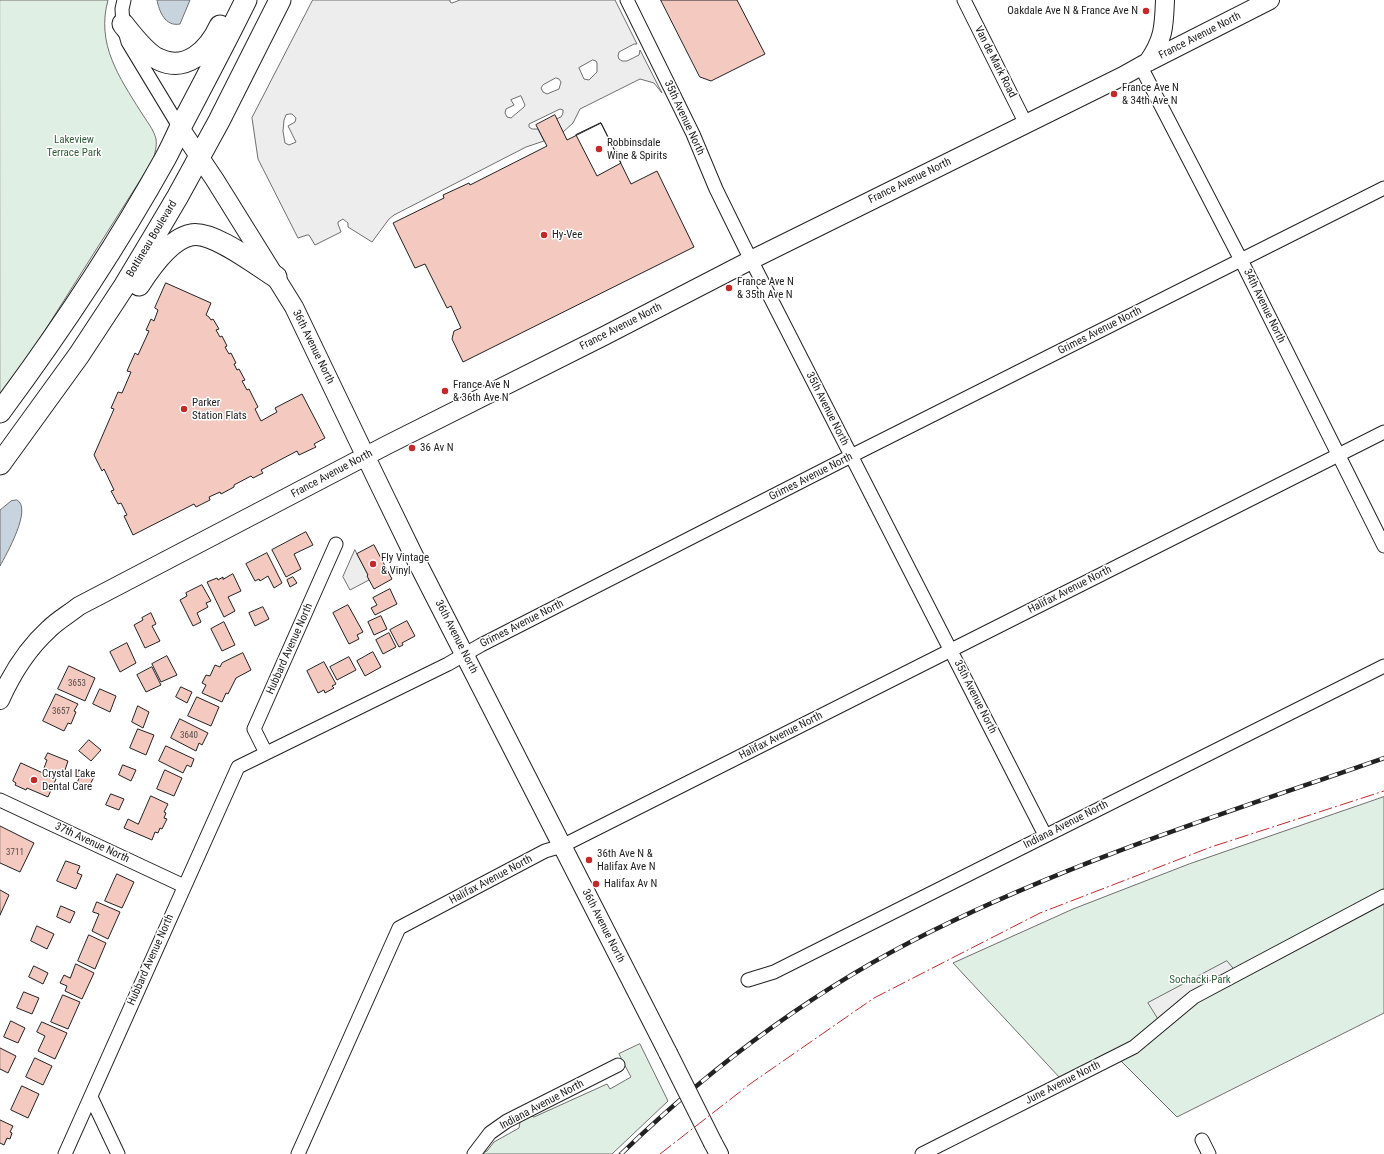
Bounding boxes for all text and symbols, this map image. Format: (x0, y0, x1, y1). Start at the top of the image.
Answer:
place label: Oakdale Ave N & France Ave N (1007, 4, 1138, 18)
marker: Oakdale Ave N & France Ave N (1141, 6, 1151, 16)
street label: France Avenue North (1157, 10, 1243, 62)
street label: Van de Mark Road (971, 24, 1019, 100)
street label: 35th Avenue North (661, 79, 707, 157)
place label: France Ave N & 34th Ave N (1122, 81, 1179, 107)
marker: France Ave N & 34th Ave N (1109, 89, 1119, 99)
park label: Lakeview Terrace Park (47, 133, 101, 159)
place label: Robbinsdale Wine & Spirits (607, 136, 667, 162)
marker: Robbinsdale Wine & Spirits (594, 144, 604, 154)
street label: France Avenue North (866, 155, 954, 207)
street label: Bottineau Boulevard (124, 198, 180, 280)
place label: Hy-Vee (552, 228, 582, 242)
marker: Hy-Vee (539, 230, 549, 240)
street label: 34th Avenue North (1240, 267, 1288, 345)
place label: France Ave N & 35th Ave N (737, 275, 794, 301)
marker: France Ave N & 35th Ave N (724, 283, 734, 293)
street label: France Avenue North (578, 301, 664, 353)
street label: Grimes Avenue North (1056, 304, 1144, 358)
street label: 36th Avenue North (289, 308, 337, 386)
street label: 35th Avenue North (803, 370, 851, 448)
place label: France Ave N & 36th Ave N (453, 378, 510, 404)
marker: France Ave N & 36th Ave N (440, 386, 450, 396)
place label: Parker Station Flats (192, 396, 247, 422)
marker: Parker Station Flats (179, 404, 189, 414)
place label: 36 Av N (420, 441, 454, 455)
marker: 36 Av N (407, 443, 417, 453)
street label: France Avenue North (289, 447, 375, 501)
street label: Grimes Avenue North (767, 450, 855, 504)
place label: Fly Vintage & Vinyl (381, 551, 429, 577)
marker: Fly Vintage & Vinyl (368, 559, 378, 569)
street label: Halifax Avenue North (1026, 563, 1114, 617)
street label: Grimes Avenue North (478, 597, 566, 651)
street label: 36th Avenue North (432, 598, 480, 676)
street label: Hubbard Avenue North (264, 601, 316, 697)
street label: 35th Avenue North (951, 658, 999, 736)
house number: 3653 (68, 679, 86, 689)
house number: 3657 (52, 707, 70, 717)
street label: Halifax Avenue North (737, 709, 825, 763)
house number: 3640 (180, 731, 198, 741)
place label: Crystal Lake Dental Care (42, 767, 95, 793)
marker: Crystal Lake Dental Care (29, 775, 39, 785)
street label: Indiana Avenue North (1021, 798, 1111, 852)
street label: 37th Avenue North (53, 820, 131, 866)
place label: 36th Ave N & Halifax Ave N (597, 847, 655, 873)
house number: 3711 (6, 848, 24, 858)
street label: Halifax Avenue North (447, 853, 535, 907)
marker: 36th Ave N & Halifax Ave N (584, 855, 594, 865)
place label: Halifax Av N (604, 877, 657, 891)
marker: Halifax Av N (591, 879, 601, 889)
street label: 36th Avenue North (579, 887, 627, 965)
street label: Hubbard Avenue North (125, 912, 177, 1008)
park label: Sochacki Park (1169, 973, 1231, 987)
street label: June Avenue North (1023, 1058, 1103, 1108)
street label: Indiana Avenue North (498, 1077, 586, 1133)

